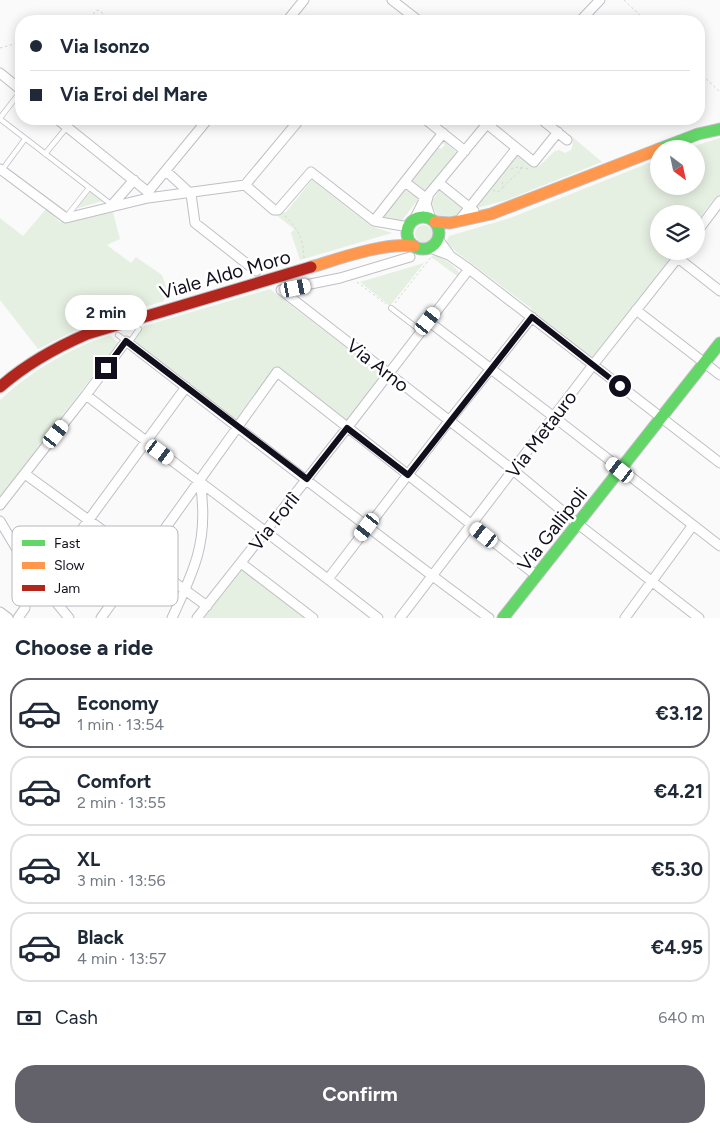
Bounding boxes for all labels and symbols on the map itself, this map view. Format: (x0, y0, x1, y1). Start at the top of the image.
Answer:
north arrow (650, 140, 705, 195)
street label: Viale Aldo Moro (157, 245, 293, 304)
car (279, 278, 312, 298)
callout: 2 min (65, 296, 147, 330)
car (412, 305, 443, 337)
street label: Via Arno (342, 334, 413, 397)
route end (95, 357, 117, 379)
route start (609, 375, 631, 397)
street label: Via Metauro (501, 386, 582, 482)
car (40, 418, 71, 450)
car (143, 437, 176, 467)
car (603, 455, 636, 485)
street label: Via Gallipoli (513, 483, 592, 576)
street label: Via Forlì (244, 487, 305, 555)
car (351, 511, 382, 543)
car (467, 520, 500, 550)
legend (12, 526, 178, 606)
text: Fast (54, 535, 80, 552)
text: Slow (54, 557, 85, 574)
text: Jam (54, 580, 80, 597)

